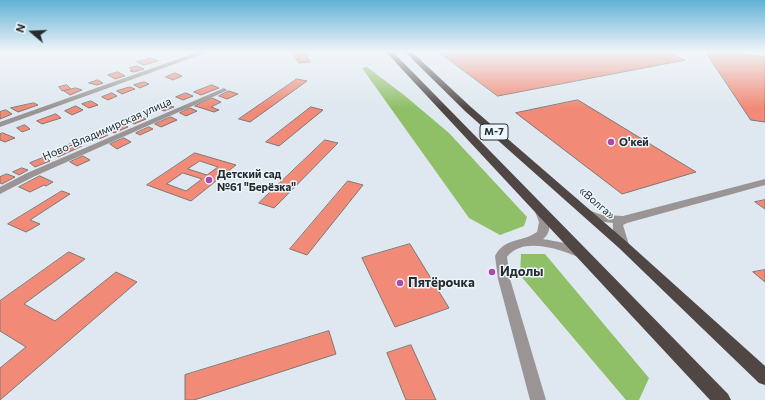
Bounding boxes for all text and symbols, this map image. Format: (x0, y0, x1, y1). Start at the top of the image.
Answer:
north arrow (12, 12, 52, 52)
text: N (13, 22, 28, 34)
street label: Ново-Владимирская улица (41, 95, 173, 163)
road number: М-7 (480, 124, 508, 140)
place label: О'кей (619, 135, 649, 149)
marker: О'кей (606, 137, 616, 147)
place label: Детский сад №61 "Берёзка" (217, 167, 296, 193)
marker: Детский сад №61 "Берёзка" (204, 175, 214, 185)
street label: «Волга» (576, 184, 618, 222)
place label: Идолы (500, 264, 543, 280)
marker: Идолы (487, 267, 497, 277)
place label: Пятёрочка (408, 275, 475, 291)
marker: Пятёрочка (395, 278, 405, 288)

